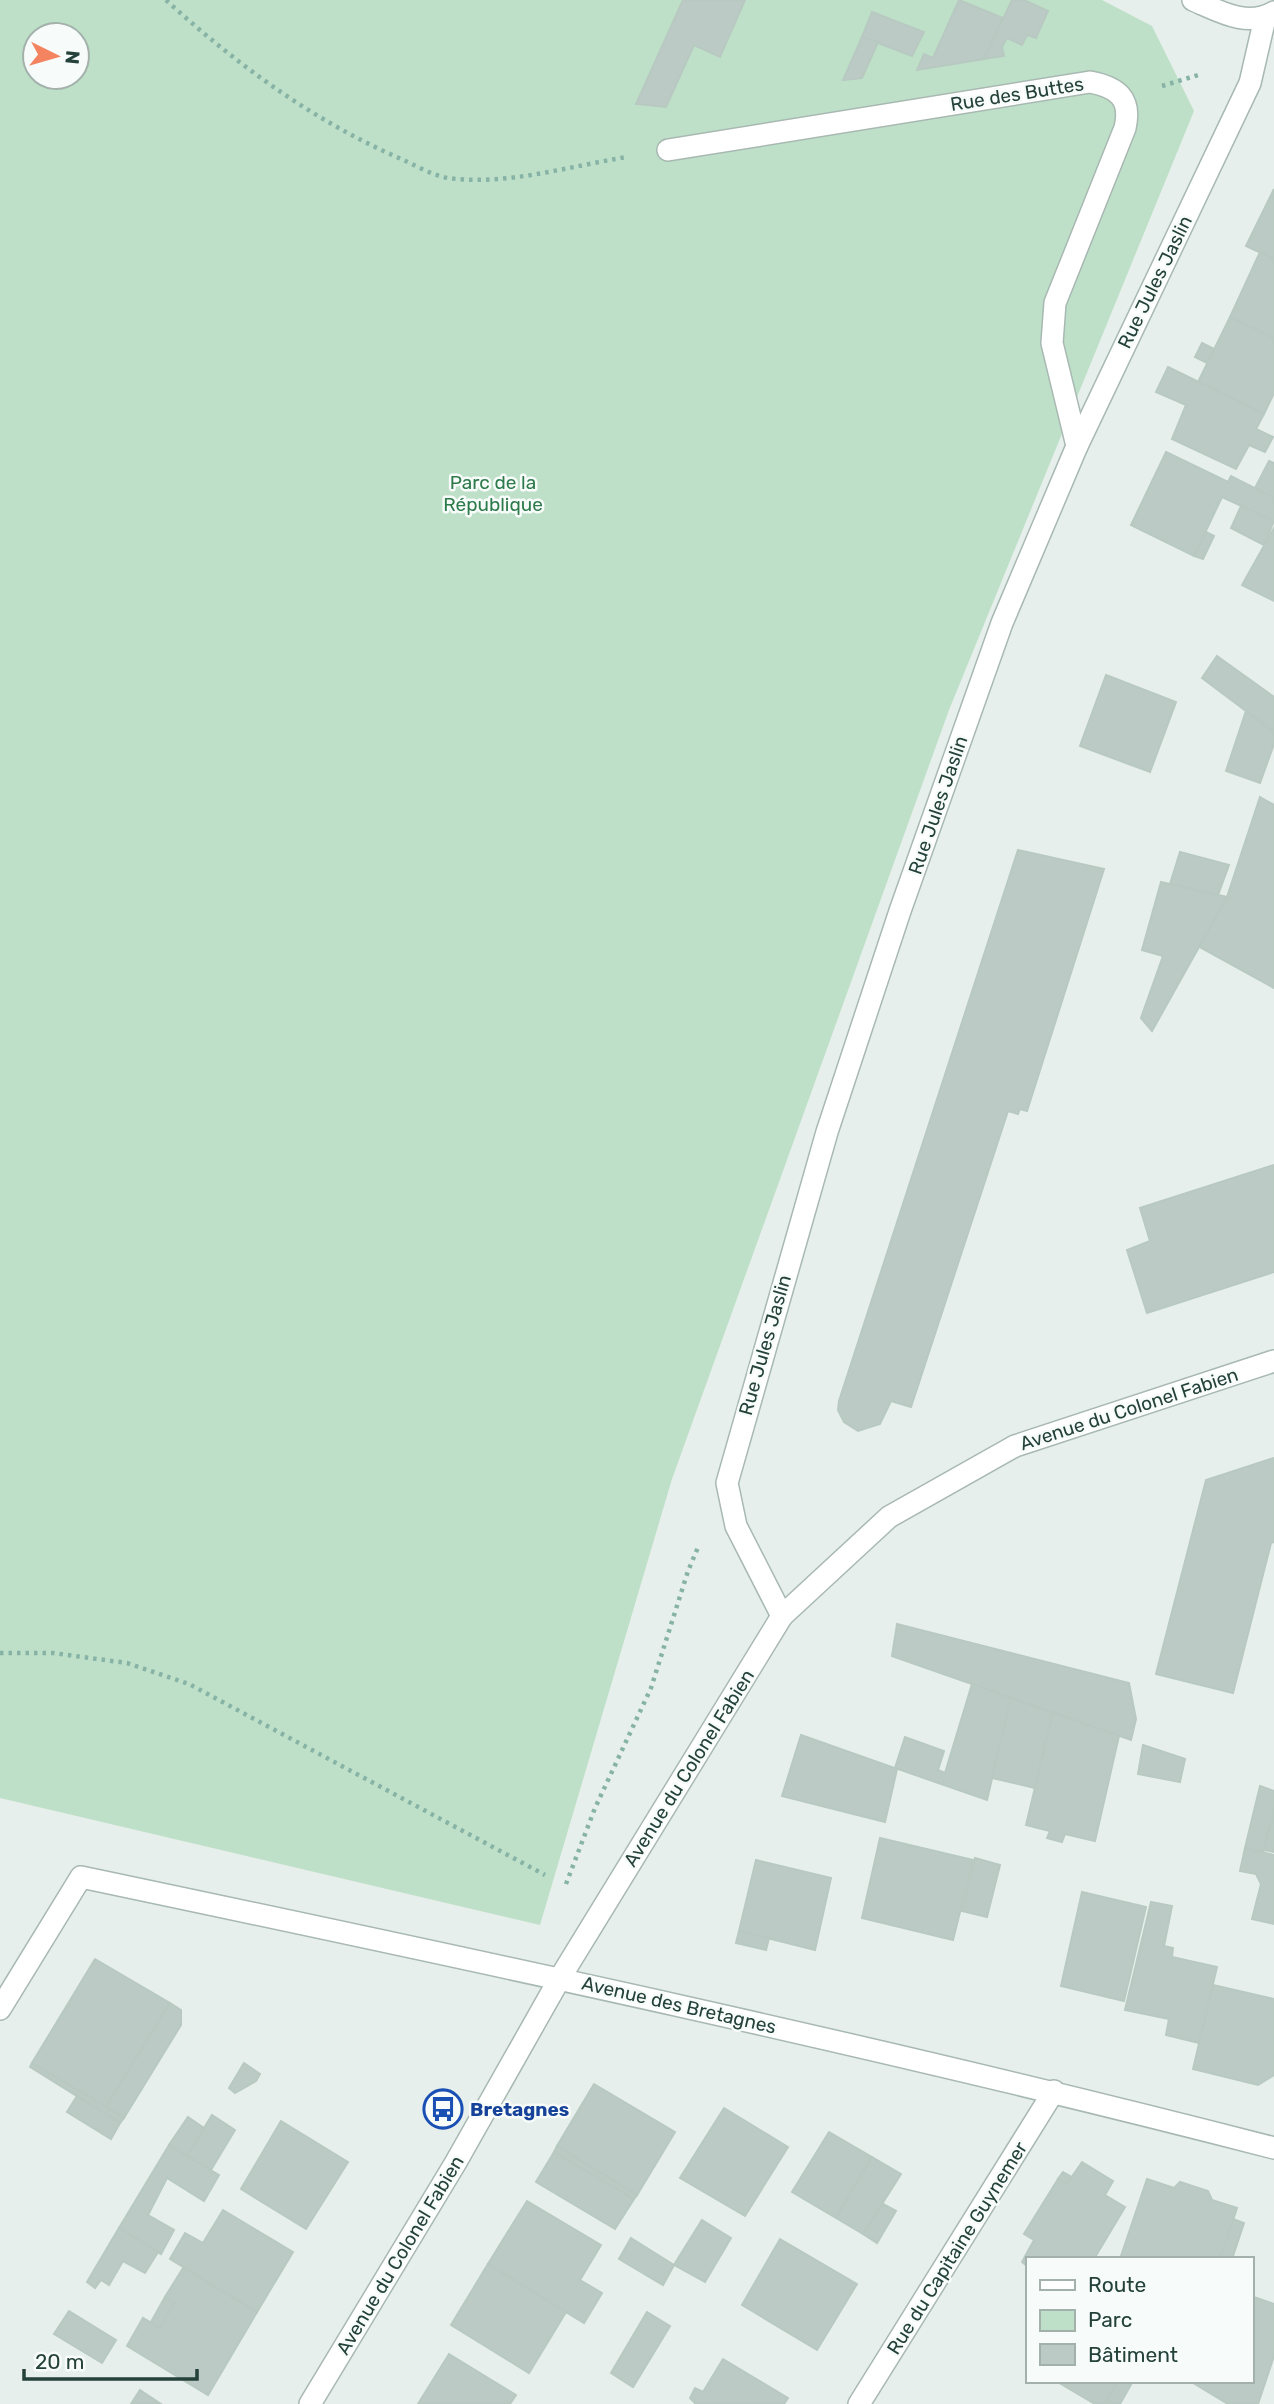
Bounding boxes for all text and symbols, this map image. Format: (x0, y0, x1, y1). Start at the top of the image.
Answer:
north arrow (21, 21, 91, 91)
text: N (60, 50, 84, 65)
street label: Rue des Buttes (949, 72, 1085, 116)
street label: Rue Jules Jaslin (1113, 212, 1197, 352)
park label: Parc de la République (443, 471, 543, 516)
street label: Rue Jules Jaslin (904, 733, 972, 877)
street label: Rue Jules Jaslin (734, 1272, 796, 1418)
street label: Avenue du Colonel Fabien (1017, 1363, 1241, 1455)
street label: Avenue du Colonel Fabien (619, 1665, 759, 1871)
street label: Avenue des Bretagnes (580, 1971, 778, 2039)
bus stop icon: Bretagnes (422, 2088, 464, 2130)
place label: Bretagnes (470, 2098, 569, 2121)
street label: Rue du Capitaine Guynemer (882, 2137, 1033, 2359)
street label: Avenue du Colonel Fabien (331, 2151, 469, 2359)
legend (1026, 2257, 1253, 2383)
text: Route (1088, 2272, 1146, 2297)
text: Parc (1088, 2307, 1132, 2332)
scale bar (24, 2338, 198, 2382)
text: Bâtiment (1088, 2342, 1178, 2367)
text: 20 m (35, 2349, 84, 2374)

